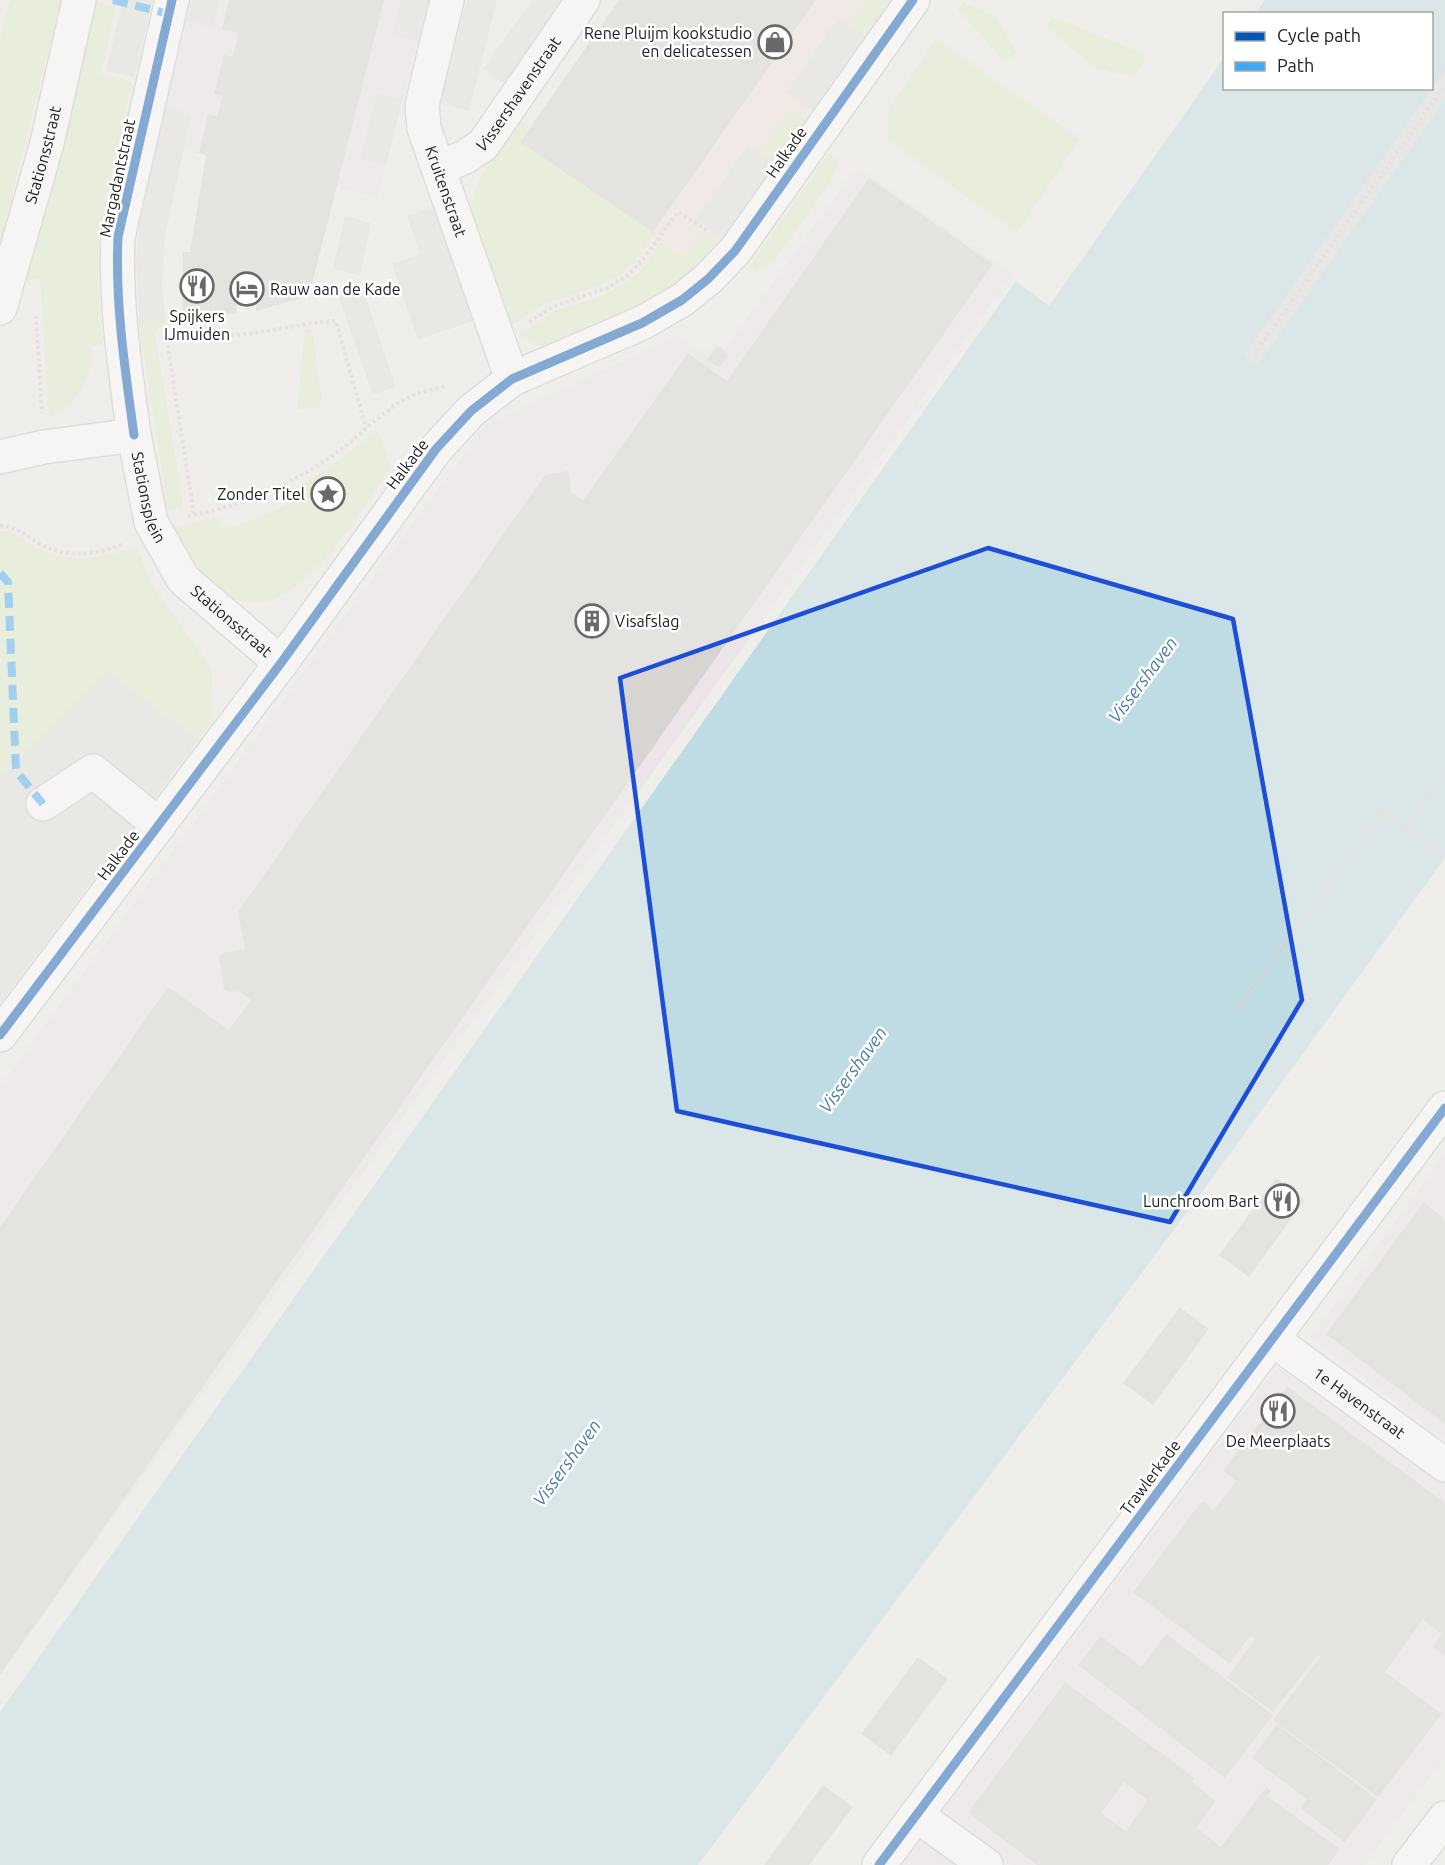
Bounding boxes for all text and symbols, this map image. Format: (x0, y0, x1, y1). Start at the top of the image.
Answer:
legend (1223, 12, 1433, 90)
place label: Rene Pluijm kookstudio en delicatessen (584, 24, 752, 60)
shop icon: Rene Pluijm kookstudio en delicatessen (757, 24, 793, 60)
text: Cycle path (1277, 25, 1361, 45)
street label: Vissershavenstraat (473, 32, 565, 156)
text: Path (1277, 55, 1314, 75)
street label: Stationsstraat (21, 104, 64, 206)
street label: Margadantstraat (96, 116, 138, 239)
street label: Halkade (762, 123, 810, 181)
street label: Kruitenstraat (422, 143, 471, 240)
restaurant icon: Spijkers IJmuiden (179, 268, 215, 304)
hotel icon: Rauw aan de Kade (229, 271, 265, 307)
place label: Rauw aan de Kade (270, 280, 401, 298)
place label: Spijkers IJmuiden (164, 307, 230, 343)
street label: Halkade (382, 435, 432, 493)
street label: Stationsplein (128, 450, 170, 546)
place icon: Zonder Titel (310, 476, 346, 512)
place label: Zonder Titel (217, 485, 305, 503)
street label: Stationsstraat (188, 581, 276, 661)
building icon: Visafslag (574, 603, 610, 639)
place label: Visafslag (615, 612, 679, 630)
water label: Vissershaven (1104, 633, 1181, 726)
street label: Halkade (93, 826, 143, 884)
water label: Vissershaven (814, 1022, 890, 1116)
restaurant icon: Lunchroom Bart (1264, 1183, 1300, 1219)
place label: Lunchroom Bart (1143, 1192, 1260, 1210)
street label: 1e Havenstraat (1310, 1363, 1409, 1442)
restaurant icon: De Meerplaats (1260, 1393, 1296, 1429)
water label: Vissershaven (528, 1415, 604, 1509)
place label: De Meerplaats (1226, 1432, 1330, 1450)
street label: Trawlerkade (1116, 1436, 1184, 1518)

